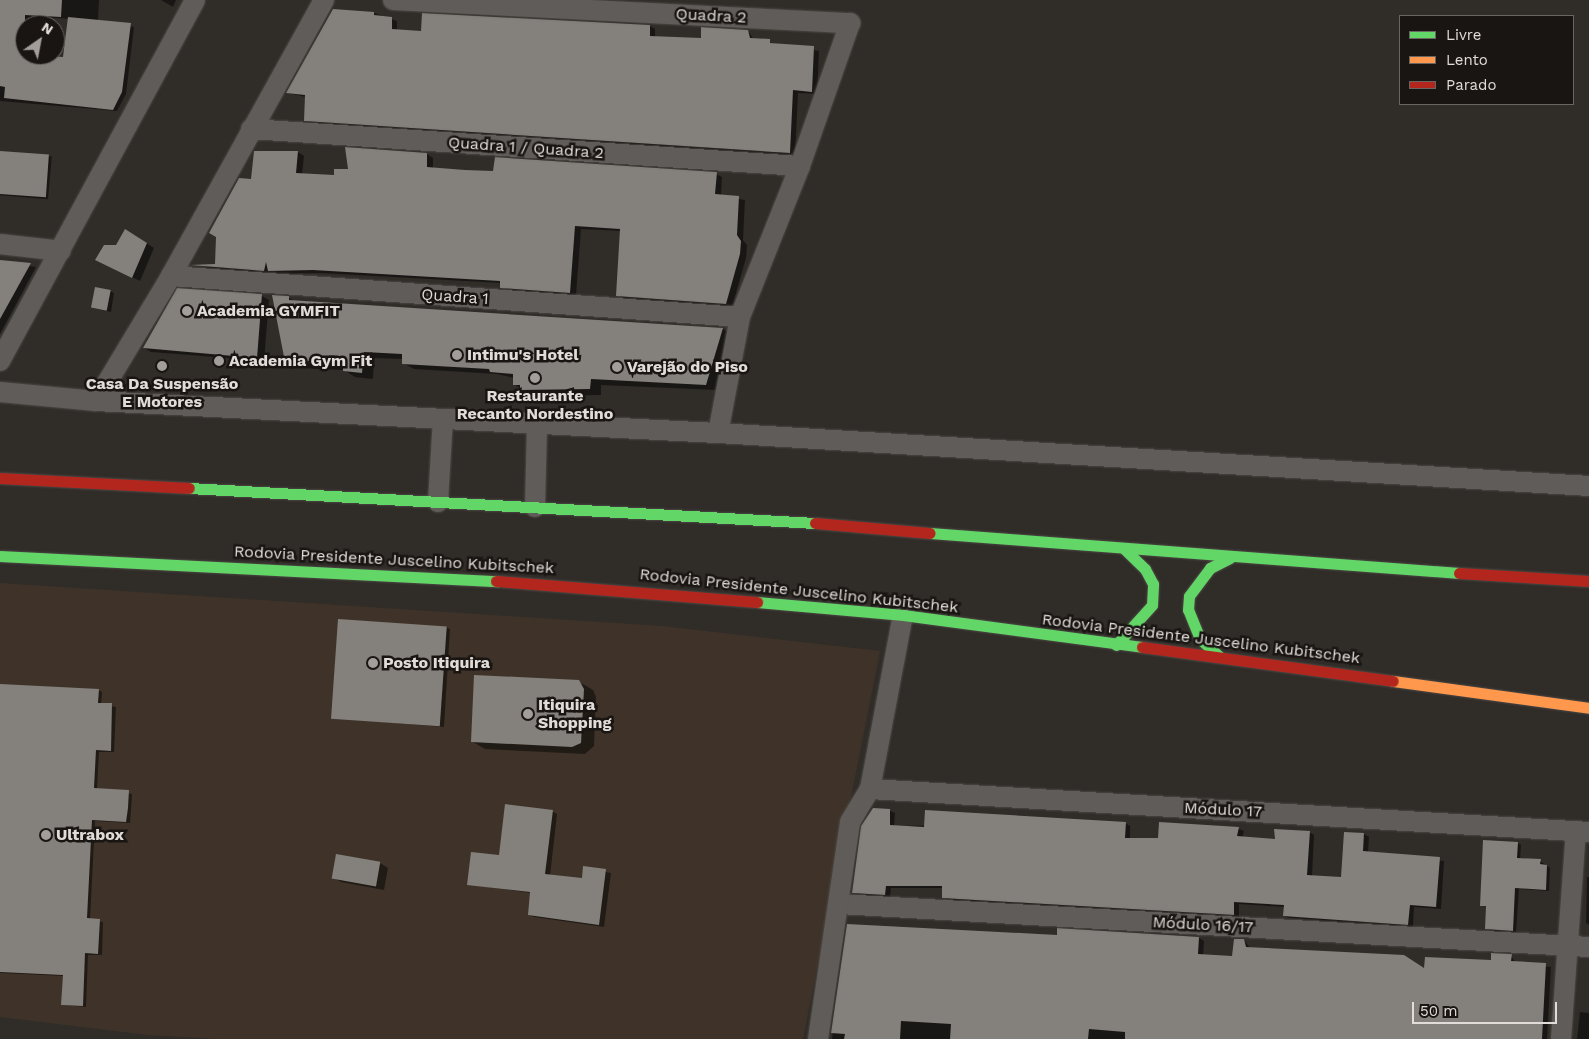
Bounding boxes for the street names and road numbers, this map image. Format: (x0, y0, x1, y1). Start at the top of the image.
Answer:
street label: Quadra 2 (675, 5, 747, 27)
street label: Quadra 1 / Quadra 2 (447, 133, 605, 163)
street label: Quadra 1 (420, 285, 490, 309)
street label: Rodovia Presidente Juscelino Kubitschek (233, 542, 555, 578)
street label: Rodovia Presidente Juscelino Kubitschek (638, 565, 960, 617)
street label: Rodovia Presidente Juscelino Kubitschek (1040, 610, 1362, 668)
street label: Módulo 17 (1183, 798, 1263, 822)
street label: Módulo 16/17 (1152, 913, 1254, 937)

